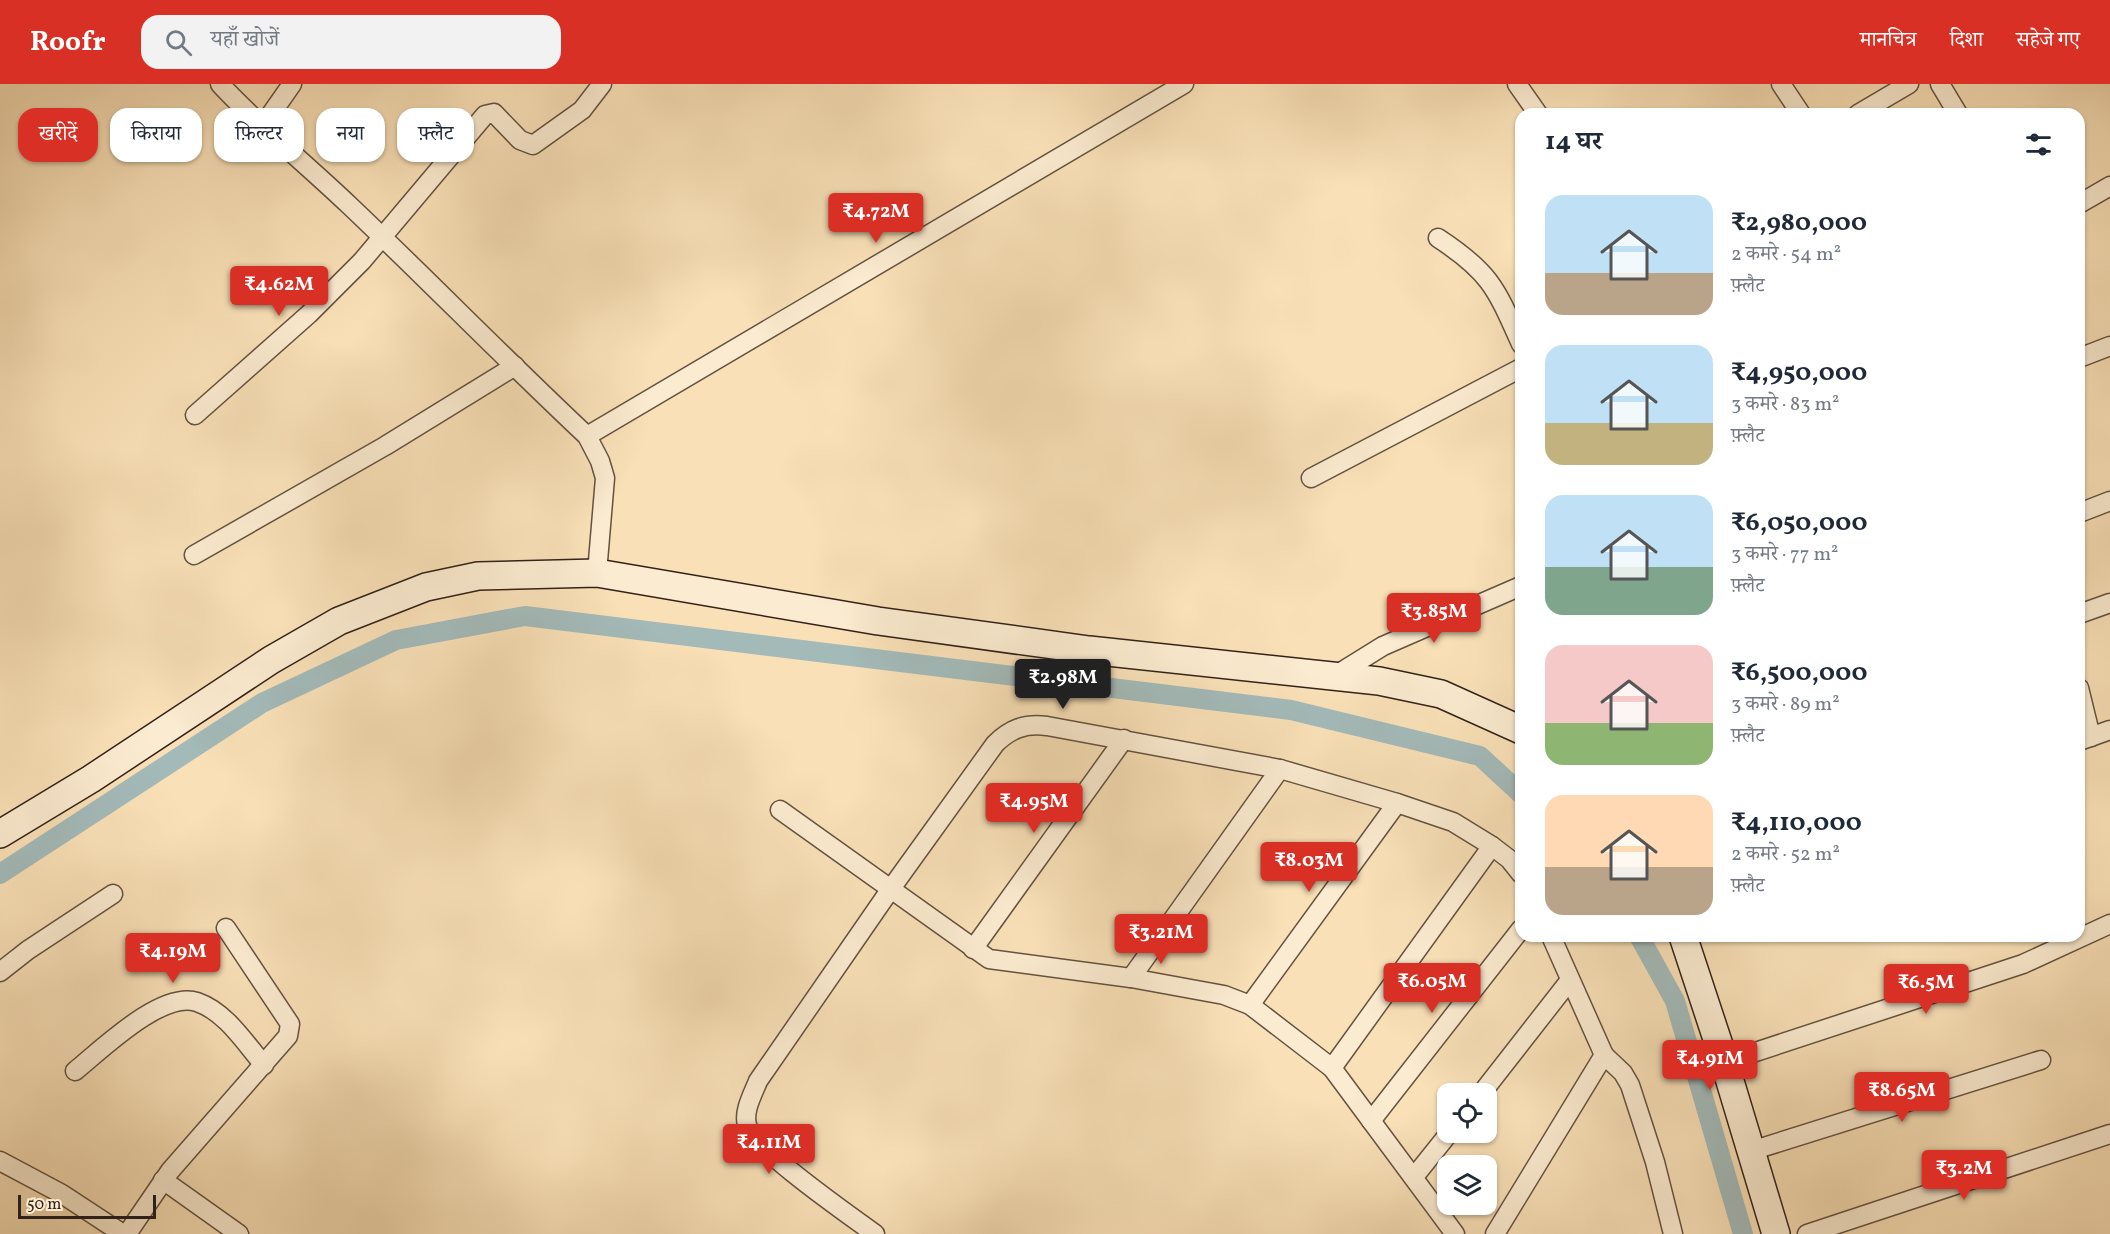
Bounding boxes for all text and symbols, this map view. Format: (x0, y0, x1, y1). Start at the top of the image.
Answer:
search box (141, 15, 561, 69)
text: Roofr (30, 23, 105, 62)
text: यहाँ खोजें (210, 25, 279, 56)
icon: search (162, 26, 195, 59)
text: मानचित्र (1860, 26, 1917, 55)
text: दिशा (1950, 26, 1983, 55)
text: सहेजे गए (2016, 26, 2080, 55)
chip: खरीदें (18, 108, 98, 162)
chip: किराया (110, 108, 202, 162)
chip: फ़िल्टर (214, 108, 304, 162)
chip: नया (316, 108, 385, 162)
chip: फ़्लैट (397, 108, 474, 162)
text: 14 घर (1545, 124, 1602, 160)
icon: filters (2022, 128, 2055, 161)
pin: ₹4.72M (827, 193, 925, 244)
text: ₹4.72M (842, 198, 910, 226)
text: ₹2,980,000 (1731, 205, 1867, 241)
icon: home (1593, 219, 1665, 291)
text: 2 कमरे · 54 m² (1731, 241, 1841, 269)
pin: ₹4.62M (230, 266, 328, 317)
text: ₹4.62M (244, 271, 314, 299)
text: फ़्लैट (1731, 273, 1764, 301)
text: ₹4,950,000 (1731, 355, 1867, 391)
icon: home (1593, 369, 1665, 441)
text: 3 कमरे · 83 m² (1731, 391, 1840, 419)
text: फ़्लैट (1731, 423, 1764, 451)
text: ₹6,050,000 (1731, 505, 1867, 541)
icon: home (1593, 519, 1665, 591)
text: 3 कमरे · 77 m² (1731, 541, 1839, 569)
text: फ़्लैट (1731, 573, 1764, 601)
pin: ₹3.85M (1385, 593, 1483, 644)
text: ₹3.85M (1401, 598, 1467, 626)
text: ₹6,500,000 (1731, 655, 1868, 691)
pin: ₹2.98M (1014, 659, 1112, 710)
text: ₹2.98M (1029, 664, 1097, 692)
icon: home (1593, 669, 1665, 741)
text: 3 कमरे · 89 m² (1731, 691, 1840, 719)
text: फ़्लैट (1731, 723, 1764, 751)
pin: ₹4.95M (985, 783, 1083, 834)
text: ₹4.95M (1000, 788, 1068, 816)
text: ₹4,110,000 (1731, 805, 1862, 841)
icon: home (1593, 819, 1665, 891)
text: 2 कमरे · 52 m² (1731, 841, 1840, 869)
pin: ₹8.03M (1260, 842, 1358, 893)
text: ₹8.03M (1275, 847, 1343, 875)
text: फ़्लैट (1731, 873, 1764, 901)
pin: ₹3.21M (1112, 914, 1210, 965)
text: ₹3.21M (1129, 919, 1193, 947)
pin: ₹4.19M (124, 933, 222, 984)
text: ₹4.19M (139, 938, 207, 966)
pin: ₹6.05M (1383, 963, 1481, 1014)
pin: ₹6.5M (1884, 964, 1968, 1015)
text: ₹6.05M (1398, 968, 1466, 996)
text: ₹6.5M (1898, 969, 1954, 997)
pin: ₹4.91M (1661, 1040, 1759, 1091)
text: ₹4.91M (1676, 1045, 1744, 1073)
pin: ₹8.65M (1853, 1072, 1951, 1123)
text: ₹8.65M (1868, 1077, 1936, 1105)
map controls (1437, 1083, 1497, 1215)
button: locate (1437, 1083, 1497, 1143)
pin: ₹4.11M (720, 1124, 818, 1175)
text: ₹4.11M (737, 1129, 801, 1157)
pin: ₹3.2M (1922, 1150, 2006, 1201)
button: layers (1437, 1155, 1497, 1215)
text: ₹3.2M (1936, 1155, 1992, 1183)
scale bar (18, 1192, 156, 1220)
text: 50 m (27, 1194, 61, 1216)

